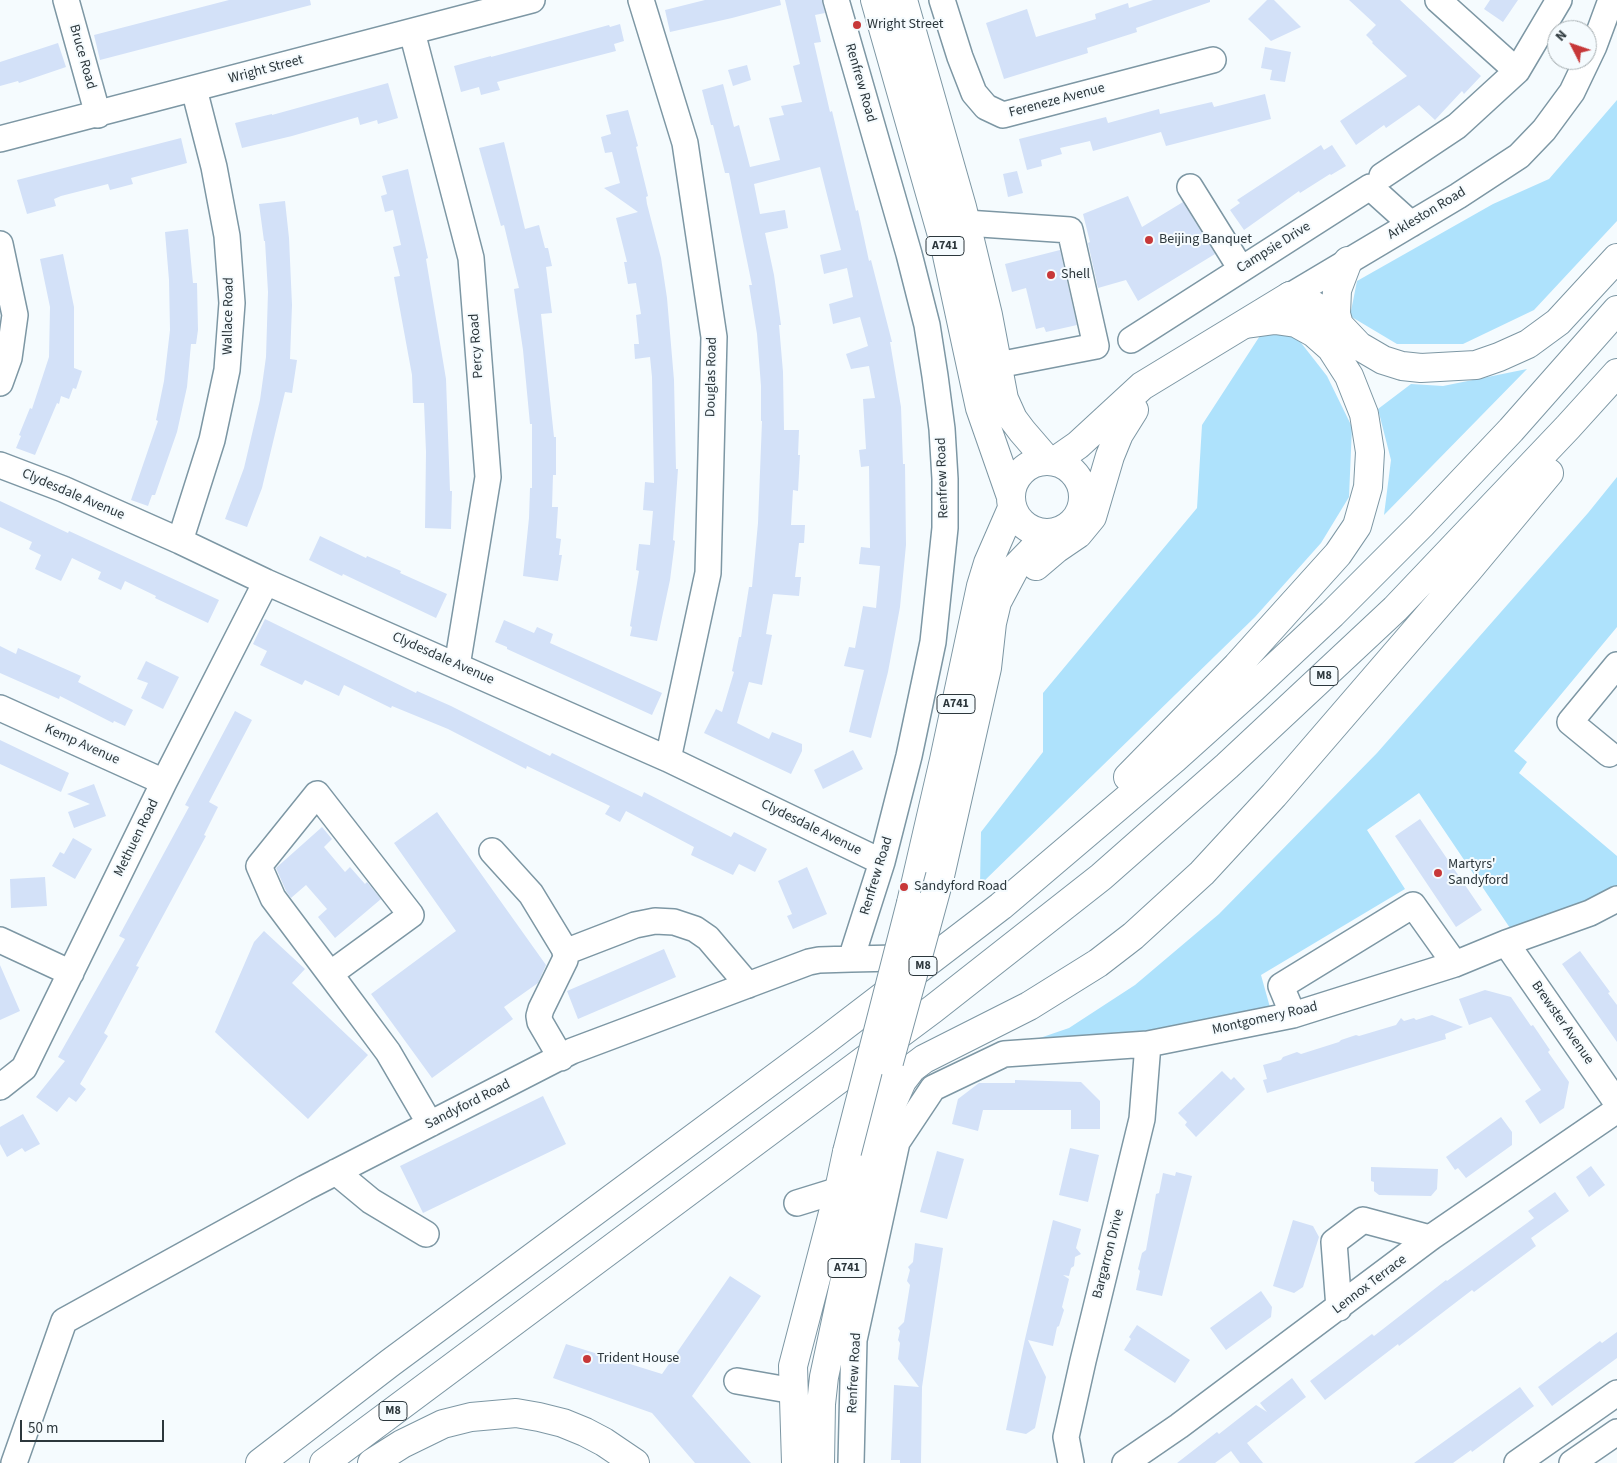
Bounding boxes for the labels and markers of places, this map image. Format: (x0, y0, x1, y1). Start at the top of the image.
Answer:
place label: Wright Street (867, 17, 944, 33)
marker: Wright Street (851, 19, 863, 31)
place label: Beijing Banquet (1159, 232, 1252, 248)
marker: Beijing Banquet (1143, 234, 1155, 246)
place label: Shell (1061, 267, 1090, 283)
marker: Shell (1045, 269, 1057, 281)
place label: Martyrs' Sandyford (1448, 857, 1509, 890)
marker: Martyrs' Sandyford (1432, 867, 1444, 879)
place label: Sandyford Road (914, 879, 1007, 895)
marker: Sandyford Road (898, 881, 910, 893)
place label: Trident House (597, 1351, 679, 1367)
marker: Trident House (581, 1353, 593, 1365)

